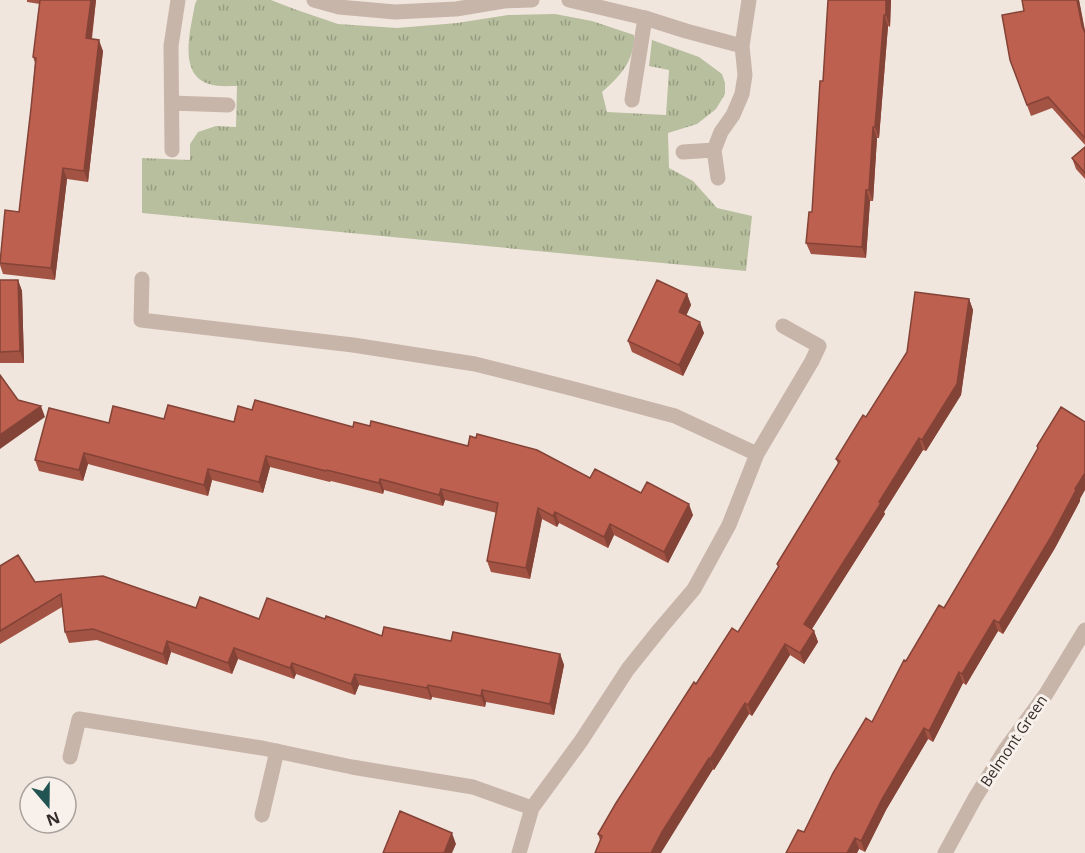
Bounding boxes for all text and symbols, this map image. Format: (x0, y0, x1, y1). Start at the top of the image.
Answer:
street label: Belmont Green (975, 691, 1051, 790)
north arrow (18, 775, 78, 835)
text: N (43, 807, 63, 832)

